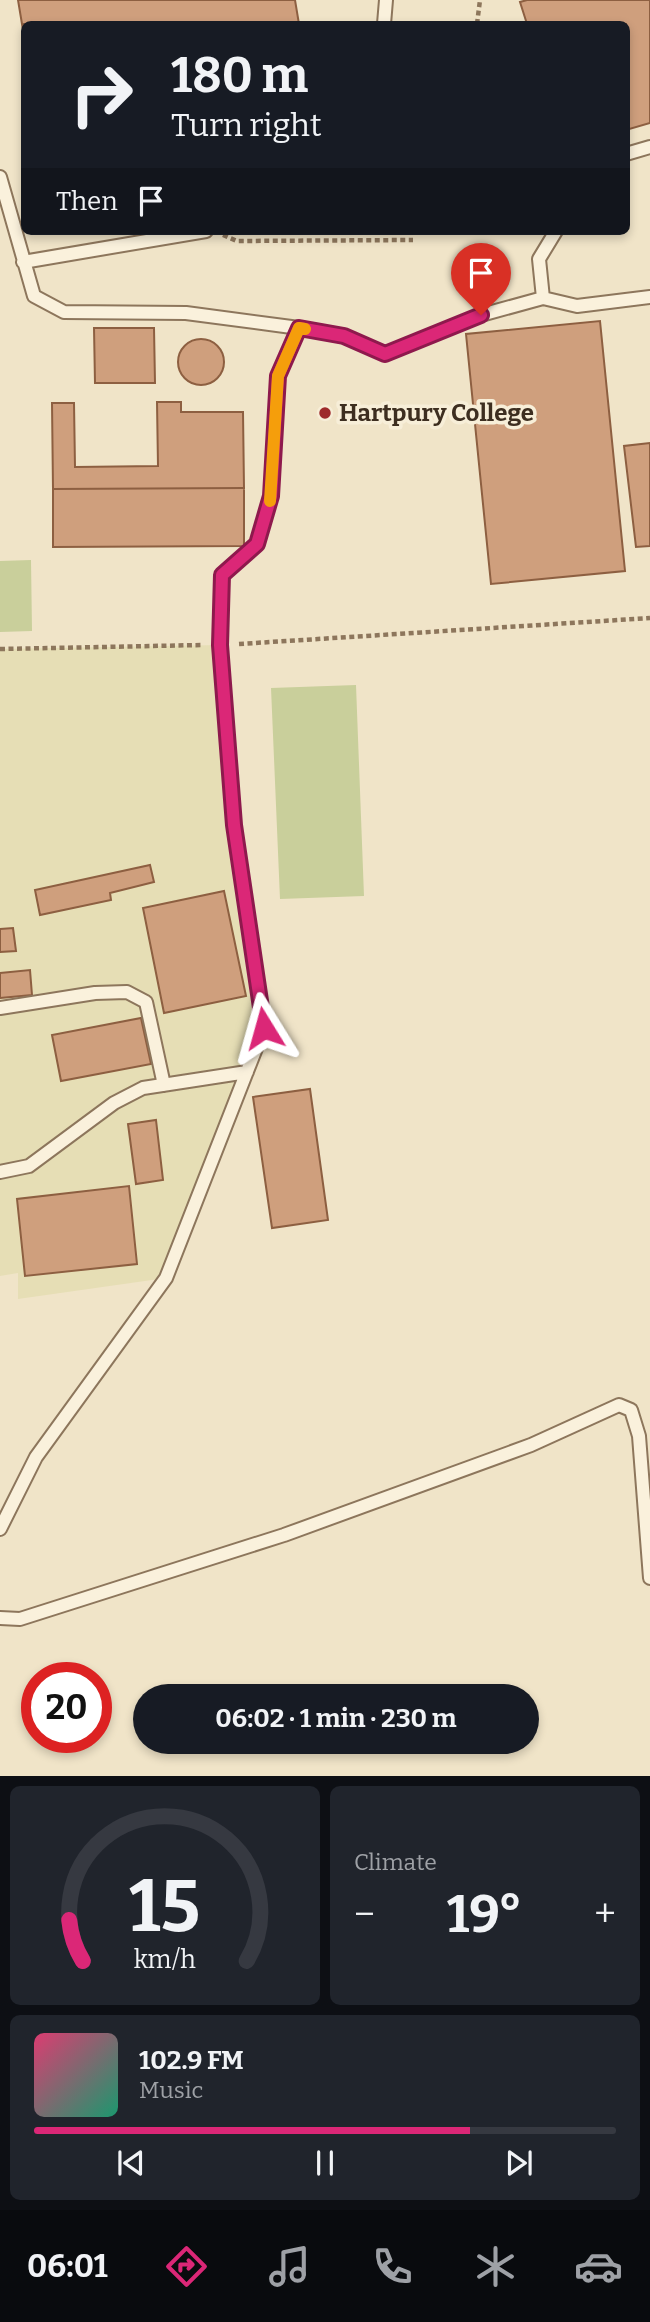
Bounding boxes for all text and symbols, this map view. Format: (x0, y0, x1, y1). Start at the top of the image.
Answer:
text: 180 m (171, 46, 308, 105)
icon: right (56, 49, 147, 140)
text: Turn right (171, 106, 322, 144)
icon: arrive (132, 182, 170, 220)
text: Then (56, 186, 118, 217)
pin (451, 243, 511, 315)
icon: arrive (462, 254, 500, 292)
place label: Hartpury College (339, 399, 534, 427)
marker: Hartpury College (317, 405, 333, 421)
position arrow (227, 991, 301, 1065)
speed limit sign: 20 (21, 1662, 112, 1753)
text: 06:02 · 1 min · 230 m (215, 1703, 457, 1734)
text: Climate (354, 1848, 437, 1876)
text: 15 (129, 1864, 201, 1951)
text: 19° (447, 1883, 522, 1946)
text: − (354, 1891, 375, 1937)
text: + (594, 1891, 616, 1937)
text: km/h (134, 1945, 196, 1975)
text: 102.9 FM (139, 2045, 244, 2076)
text: Music (139, 2076, 203, 2104)
icon: previous (112, 2144, 150, 2182)
icon: pause (306, 2144, 344, 2182)
icon: next (500, 2144, 538, 2182)
icon: directions (162, 2242, 211, 2291)
icon: music (265, 2242, 314, 2291)
icon: phone (368, 2242, 417, 2291)
icon: climate (471, 2242, 520, 2291)
icon: car (574, 2242, 623, 2291)
text: 06:01 (27, 2247, 108, 2285)

